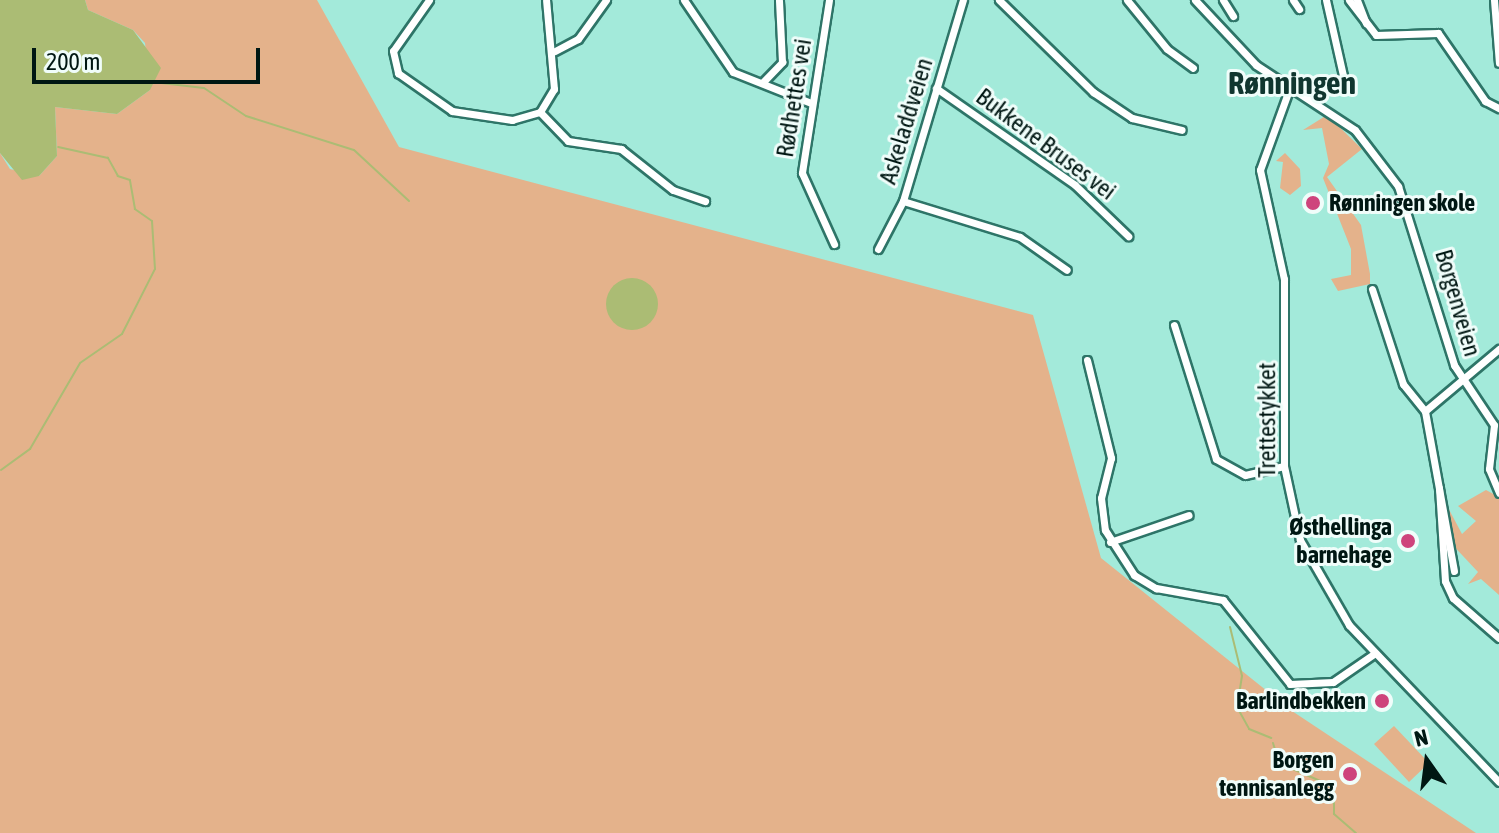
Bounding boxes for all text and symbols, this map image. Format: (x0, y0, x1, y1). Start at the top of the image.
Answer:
scale bar (36, 32, 264, 82)
street label: Rødhettes vei (770, 37, 818, 159)
text: 200 m (46, 48, 100, 75)
street label: Askeladdveien (873, 55, 939, 187)
district label: Rønningen (1228, 64, 1356, 102)
street label: Bukkene Bruses vei (970, 82, 1122, 206)
place label: Rønningen skole (1329, 189, 1475, 217)
marker: Rønningen skole (1304, 194, 1322, 212)
street label: Borgenveien (1429, 246, 1487, 360)
street label: Trettestykket (1253, 362, 1281, 478)
place label: Østhellinga barnehage (1289, 513, 1392, 569)
marker: Østhellinga barnehage (1399, 532, 1417, 550)
place label: Barlindbekken (1236, 687, 1366, 715)
marker: Barlindbekken (1373, 692, 1391, 710)
north arrow (1387, 721, 1467, 801)
text: N (1412, 724, 1431, 752)
place label: Borgen tennisanlegg (1219, 746, 1334, 802)
marker: Borgen tennisanlegg (1341, 765, 1359, 783)

